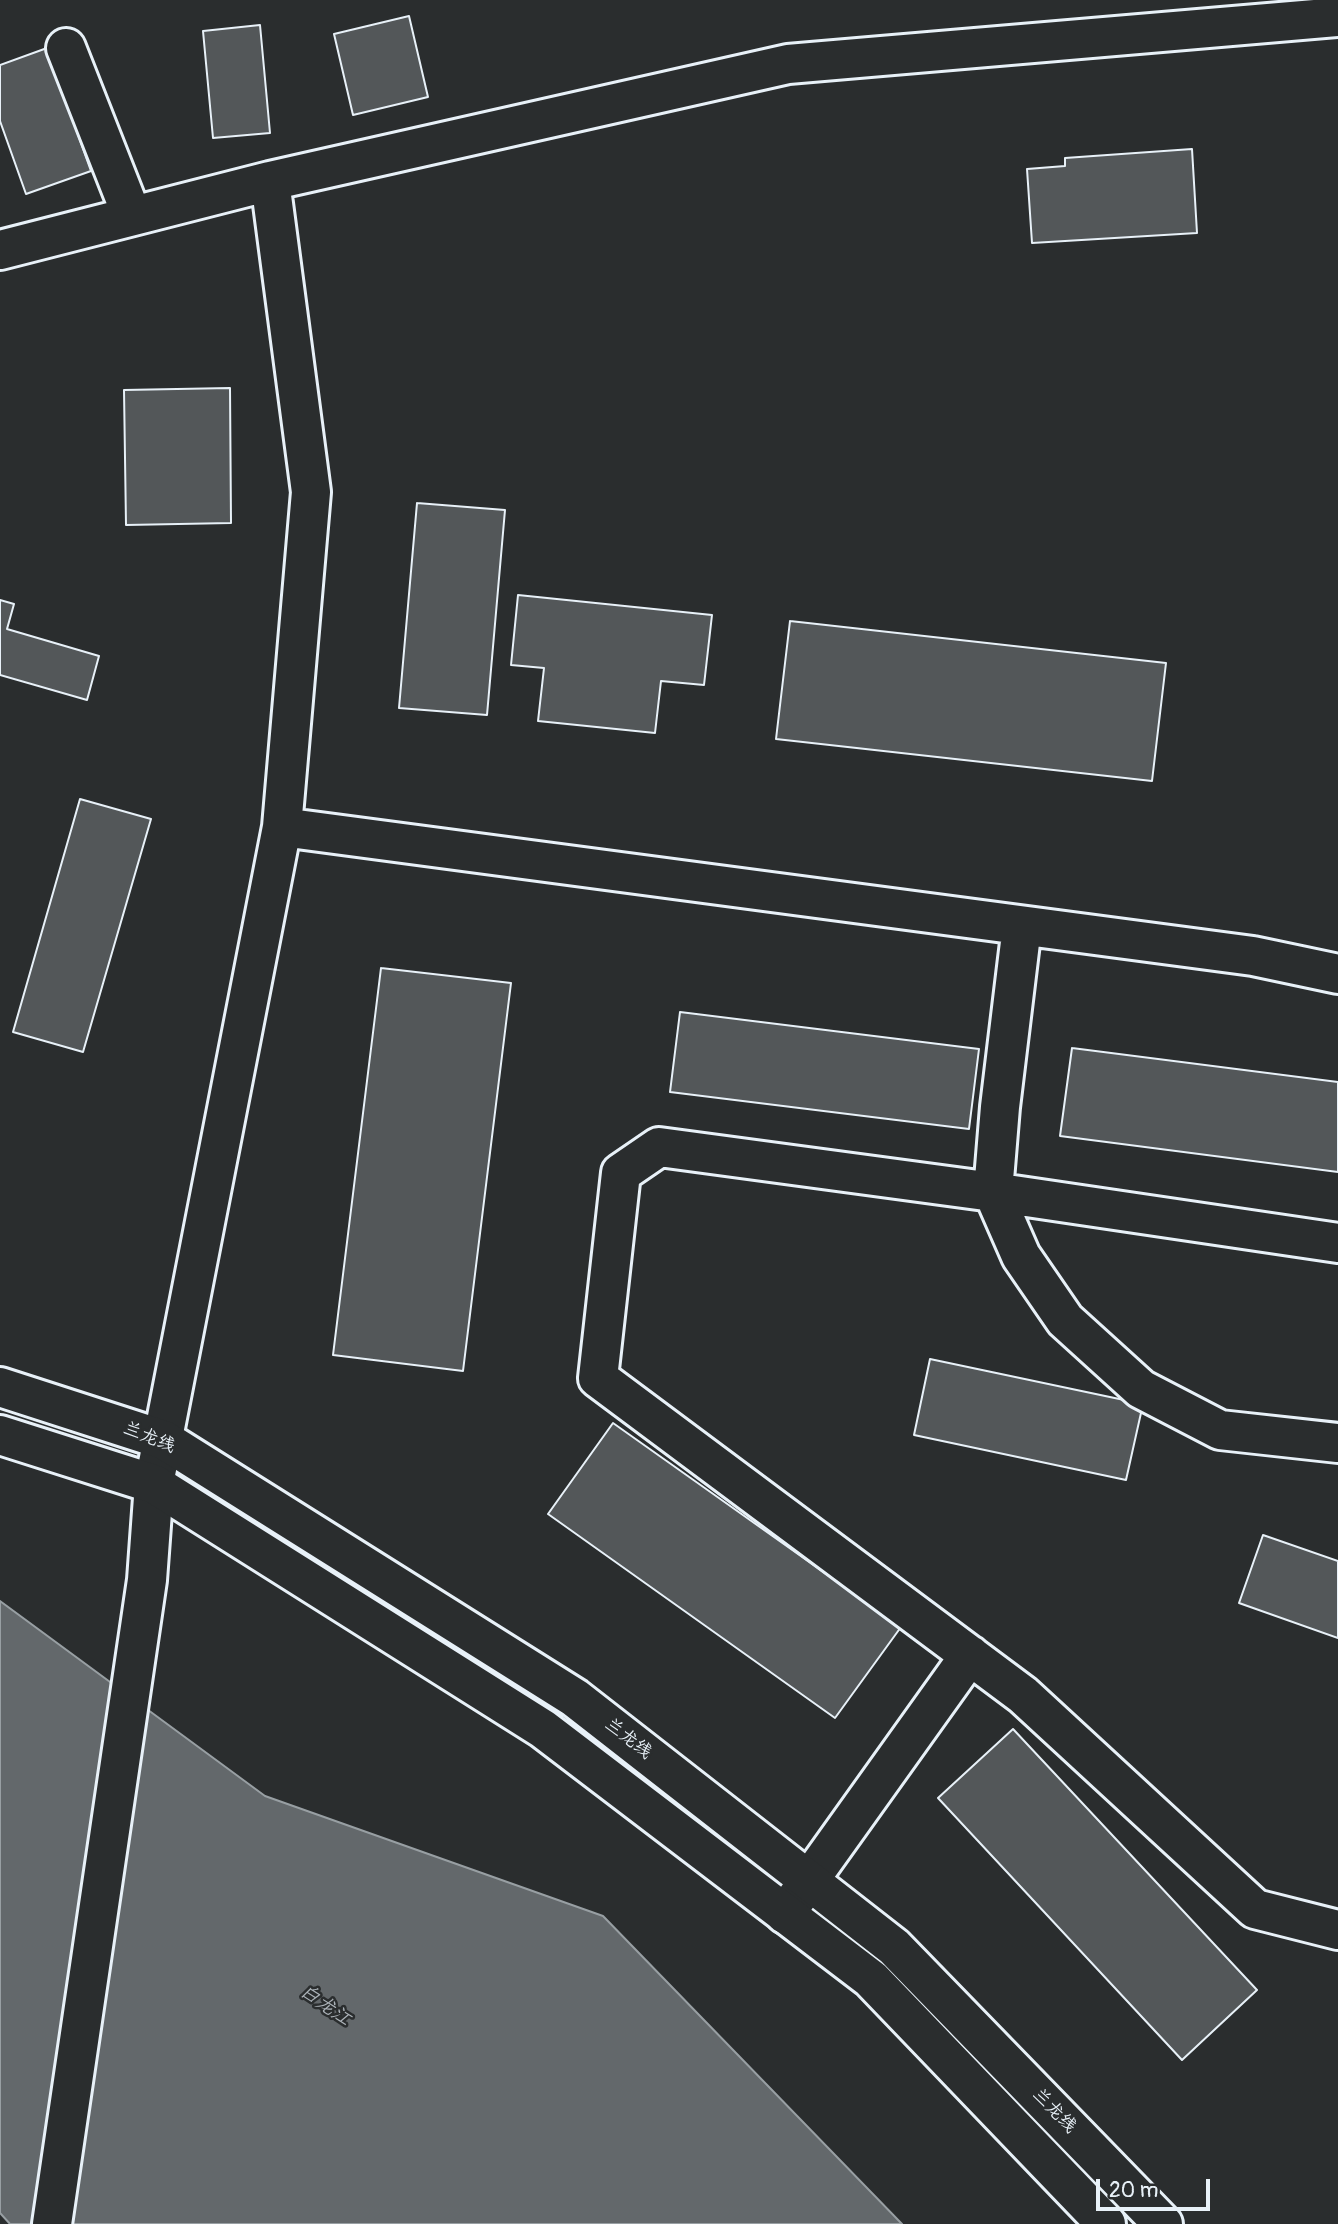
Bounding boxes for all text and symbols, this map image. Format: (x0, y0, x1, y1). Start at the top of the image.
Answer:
street label: 兰龙线 (120, 1418, 178, 1458)
street label: 兰龙线 (600, 1714, 656, 1764)
water label: 白龙江 (295, 1980, 355, 2032)
street label: 兰龙线 (1027, 2084, 1081, 2138)
scale bar (1100, 2164, 1214, 2208)
text: 20 m (1109, 2177, 1158, 2204)

